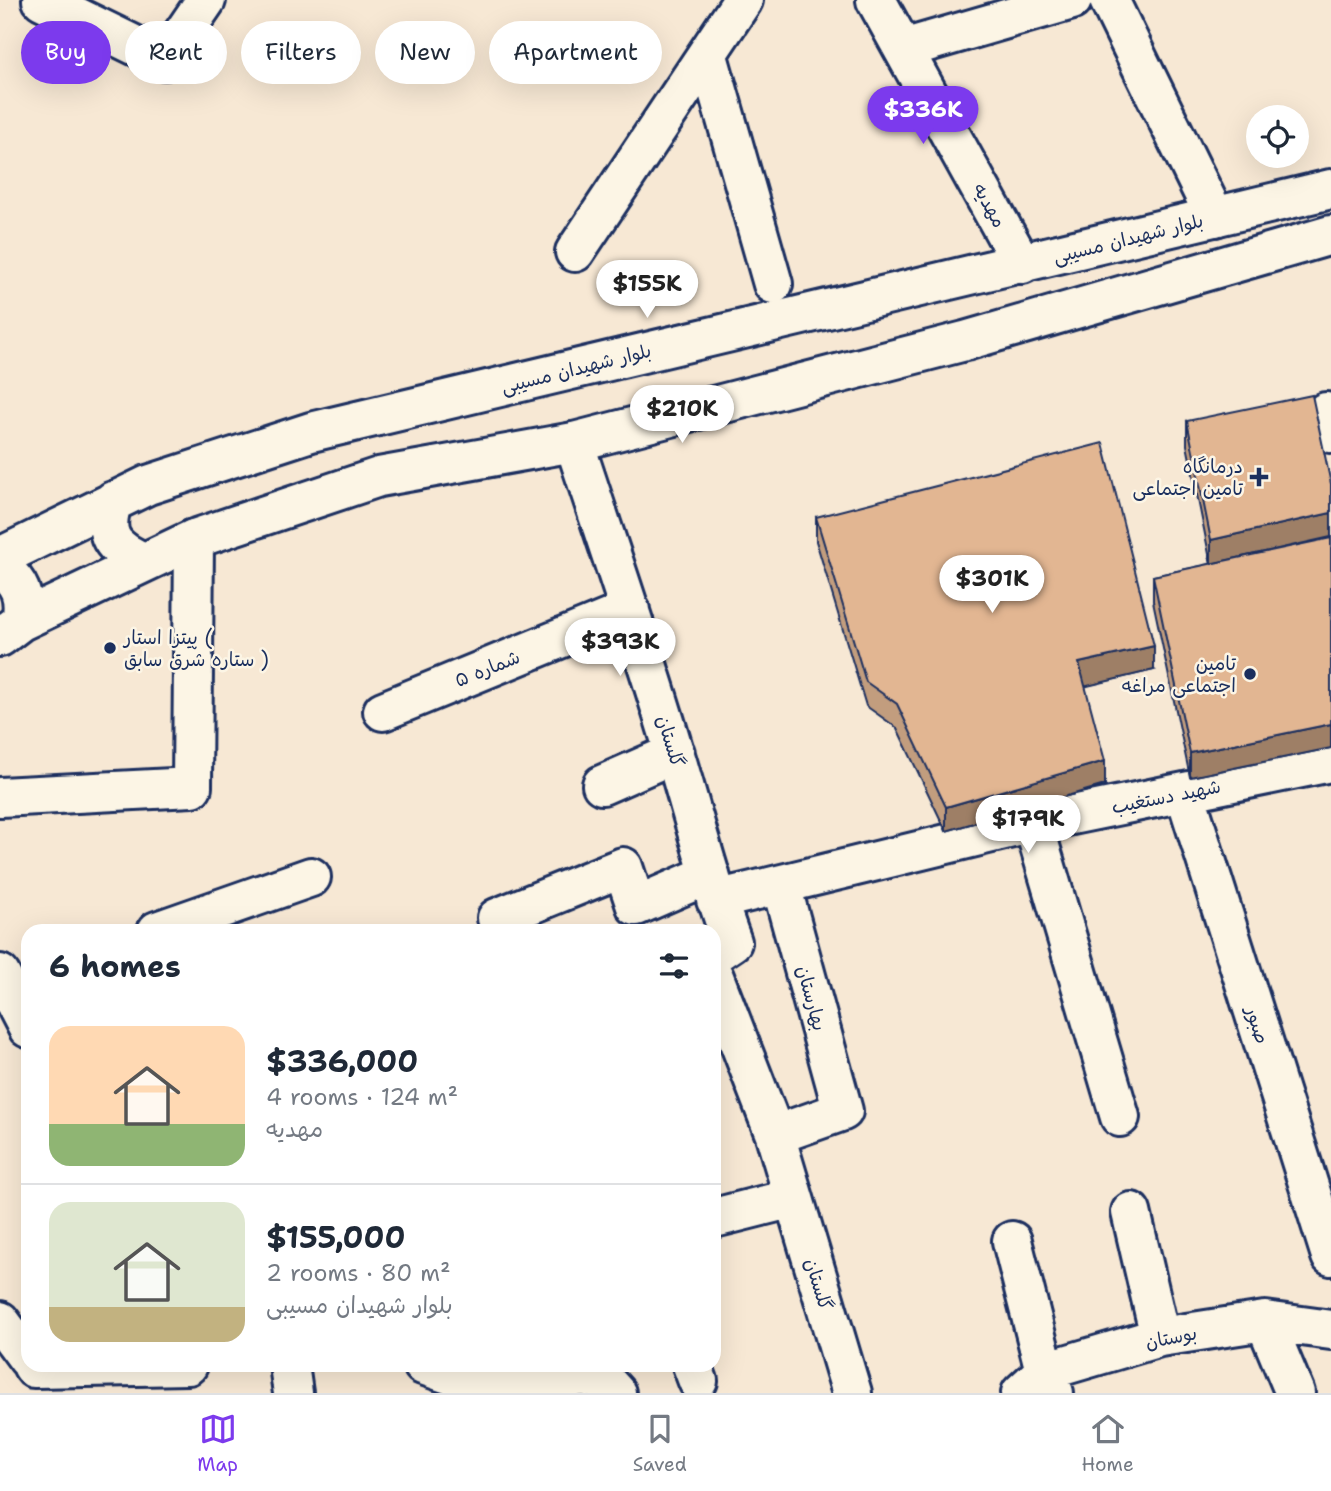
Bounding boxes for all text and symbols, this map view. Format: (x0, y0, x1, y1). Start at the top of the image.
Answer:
chip: Buy (21, 21, 111, 84)
chip: Rent (125, 21, 227, 84)
chip: Filters (241, 21, 361, 84)
chip: New (375, 21, 475, 84)
chip: Apartment (489, 21, 662, 84)
pin: $336K (874, 86, 972, 146)
text: $336K (883, 94, 963, 124)
map controls (1246, 105, 1309, 168)
button: locate (1246, 105, 1309, 168)
street label: مهدیه (967, 178, 1012, 232)
street label: بلوار شهیدان مسیبی (1050, 208, 1206, 269)
pin: $155K (598, 260, 696, 320)
text: $155K (612, 268, 682, 298)
street label: بلوار شهیدان مسیبی (498, 338, 654, 399)
pin: $210K (633, 386, 731, 445)
text: $210K (646, 393, 718, 423)
place label: درمانگاه تامین اجتماعی (1132, 454, 1243, 501)
marker: درمانگاه تامین اجتماعی (1249, 467, 1269, 487)
pin: $301K (943, 556, 1041, 615)
text: $301K (955, 563, 1029, 593)
pin: $393K (571, 618, 669, 678)
place label: پیتزا استار ( ستاره شرق سابق ) (122, 625, 269, 672)
text: $393K (581, 626, 659, 656)
marker: پیتزا استار ( ستاره شرق سابق ) (102, 640, 118, 656)
street label: شماره ۵ (451, 644, 524, 693)
place label: تامین اجتماعی مراغه (1122, 651, 1236, 698)
marker: تامین اجتماعی مراغه (1242, 666, 1258, 682)
street label: گلستان (651, 712, 690, 770)
street label: شهید دستغیب (1109, 774, 1223, 819)
pin: $179K (979, 796, 1077, 855)
text: $179K (992, 803, 1064, 833)
text: 6 homes (49, 946, 181, 987)
icon: filters (655, 947, 693, 985)
street label: بهارستان (791, 963, 832, 1034)
street label: صبور (1239, 1002, 1275, 1047)
text: $336,000 (266, 1041, 418, 1082)
icon: home (105, 1054, 189, 1138)
text: 4 rooms · 124 m² (266, 1082, 458, 1112)
text: مهدیه (266, 1114, 323, 1144)
text: $155,000 (266, 1217, 406, 1258)
icon: home (105, 1230, 189, 1314)
street label: گلستان (799, 1255, 838, 1313)
text: 2 rooms · 80 m² (266, 1258, 451, 1288)
text: بلوار شهیدان مسیبی (266, 1290, 453, 1320)
street label: بوستان (1143, 1320, 1199, 1355)
tab: Map (197, 1410, 238, 1477)
tab: Saved (633, 1410, 687, 1477)
tab: Home (1081, 1410, 1134, 1477)

